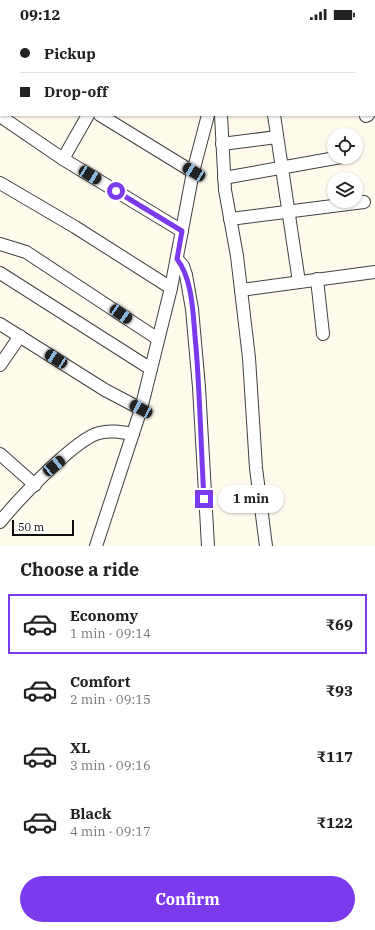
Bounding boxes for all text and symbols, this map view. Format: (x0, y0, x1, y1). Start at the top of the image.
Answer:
text: 09:12 (20, 5, 61, 24)
text: Pickup (44, 44, 96, 63)
text: Drop-off (44, 82, 108, 101)
map controls (327, 128, 363, 208)
button: locate (327, 128, 363, 164)
car (181, 161, 207, 183)
car (77, 164, 103, 186)
button: layers (327, 172, 363, 208)
route start (107, 182, 125, 200)
car (108, 302, 134, 326)
car (43, 347, 69, 371)
car (128, 398, 154, 420)
car (41, 454, 67, 478)
callout: 1 min (218, 485, 284, 513)
route end (195, 490, 213, 508)
text: 1 min (233, 490, 269, 507)
scale bar (12, 518, 74, 537)
text: 50 m (18, 520, 44, 534)
text: Choose a ride (20, 558, 139, 581)
icon: car (22, 606, 58, 642)
text: Economy (70, 606, 138, 625)
text: ₹69 (325, 615, 353, 634)
text: 1 min · 09:14 (70, 625, 151, 642)
icon: car (22, 672, 58, 708)
text: Comfort (70, 672, 130, 691)
text: ₹93 (325, 681, 353, 700)
text: 2 min · 09:15 (70, 691, 151, 708)
icon: car (22, 738, 58, 774)
text: XL (70, 738, 90, 757)
text: ₹117 (316, 747, 353, 766)
text: 3 min · 09:16 (70, 757, 151, 774)
icon: car (22, 804, 58, 840)
text: Black (70, 804, 111, 823)
text: ₹122 (316, 813, 353, 832)
text: 4 min · 09:17 (70, 823, 151, 840)
button: Confirm (20, 876, 355, 922)

